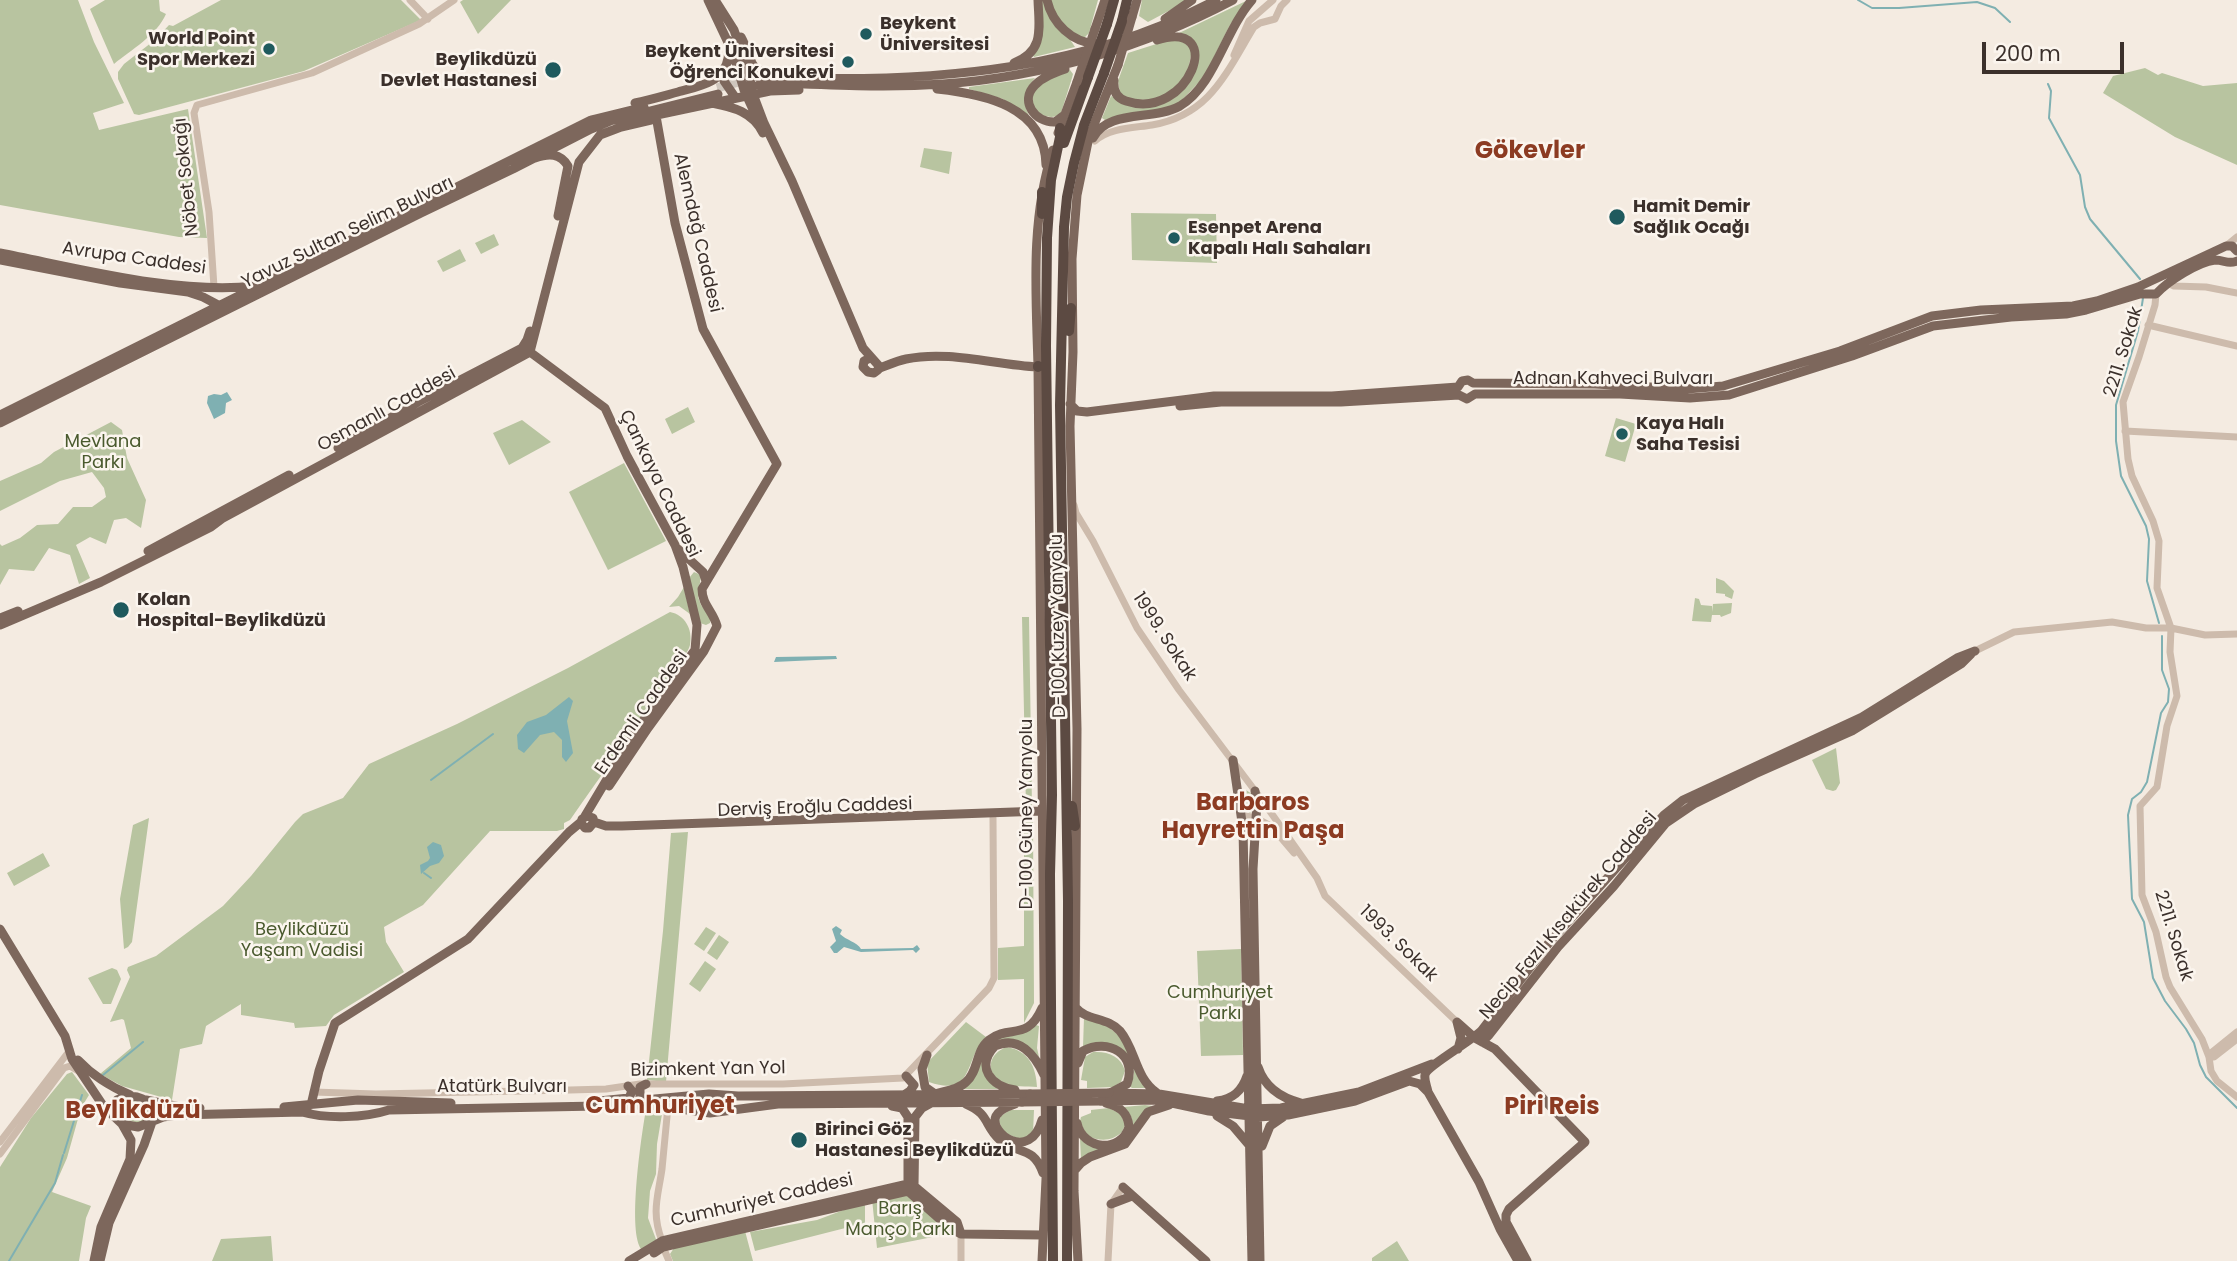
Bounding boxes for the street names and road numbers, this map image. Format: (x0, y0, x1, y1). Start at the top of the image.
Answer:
street label: Nöbet Sokağı (170, 117, 204, 237)
street label: Alemdağ Caddesi (668, 151, 726, 315)
street label: Yavuz Sultan Selim Bulvarı (238, 172, 458, 294)
street label: Avrupa Caddesi (61, 238, 207, 280)
street label: 2211. Sokak (2100, 304, 2148, 400)
street label: Osmanlı Caddesi (314, 363, 460, 457)
street label: Adnan Kahveci Bulvarı (1513, 368, 1713, 390)
street label: Çankaya Caddesi (614, 407, 704, 561)
street label: D-100 Kuzey Yanyolu (1047, 534, 1071, 718)
street label: 1999. Sokak (1127, 589, 1201, 685)
street label: Erdemli Caddesi (591, 647, 693, 779)
street label: D-100 Güney Yanyolu (1016, 719, 1038, 909)
street label: Derviş Eroğlu Caddesi (717, 794, 913, 822)
street label: Necip Fazıl Kısakürek Caddesi (1476, 808, 1662, 1024)
street label: 2211. Sokak (2149, 888, 2197, 984)
street label: 1993. Sokak (1354, 901, 1442, 987)
street label: Bizimkent Yan Yol (630, 1058, 786, 1082)
street label: Atatürk Bulvarı (437, 1076, 567, 1098)
street label: Cumhuriyet Caddesi (669, 1170, 855, 1232)

